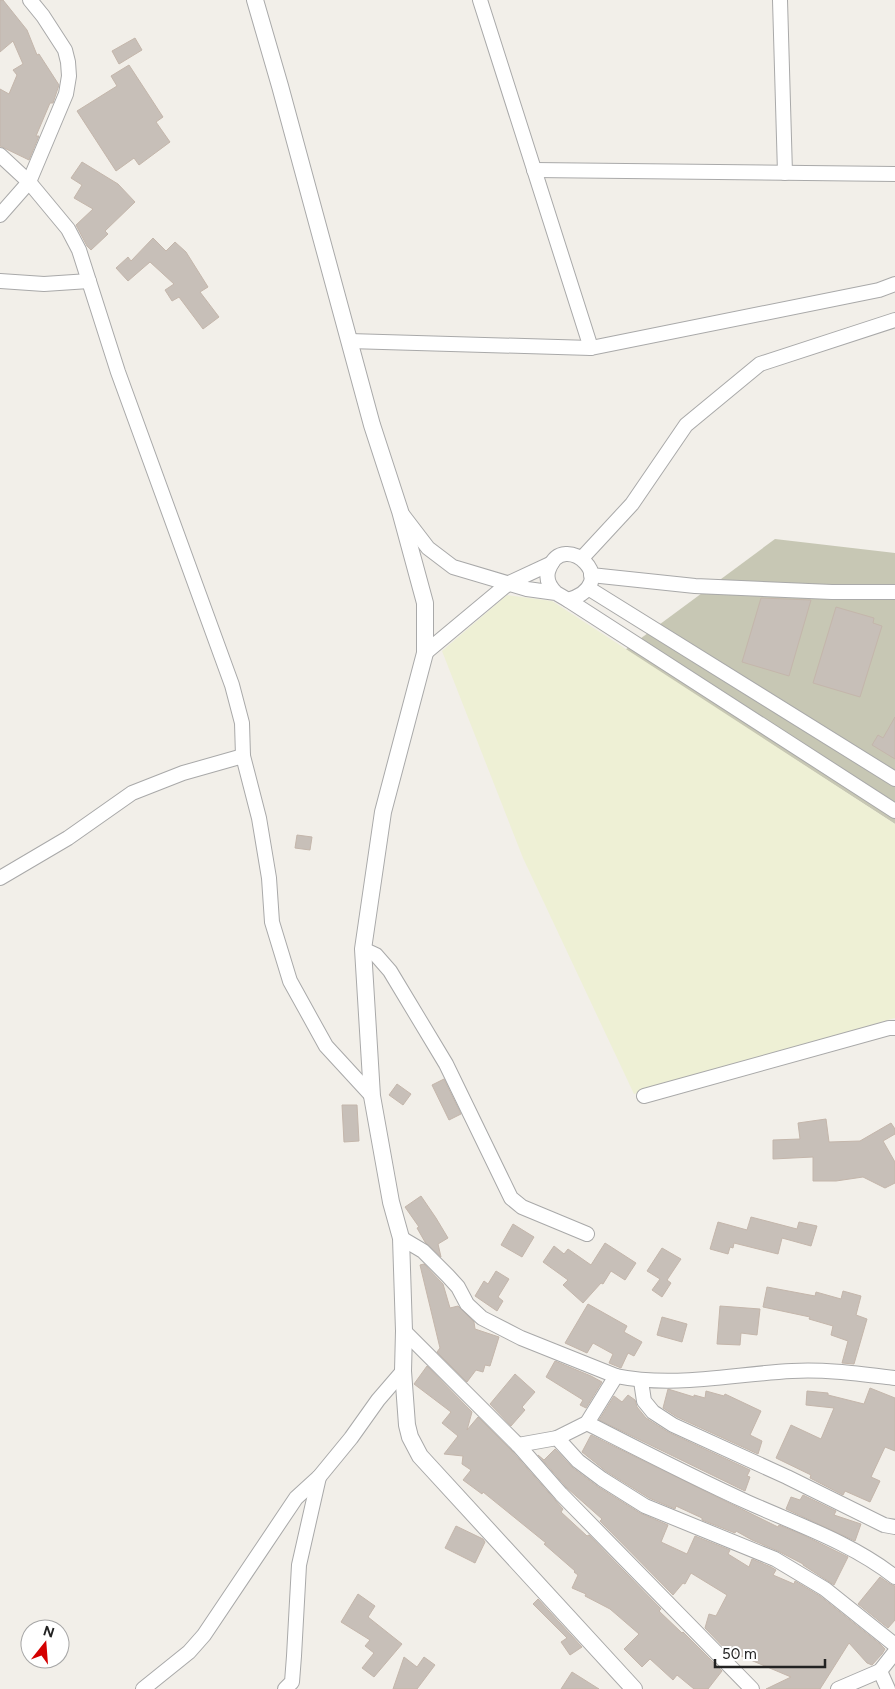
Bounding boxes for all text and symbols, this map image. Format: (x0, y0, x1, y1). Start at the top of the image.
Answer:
north arrow (20, 1619, 70, 1669)
text: N (41, 1622, 56, 1642)
scale bar (715, 1636, 825, 1668)
text: 50 m (722, 1645, 757, 1663)

